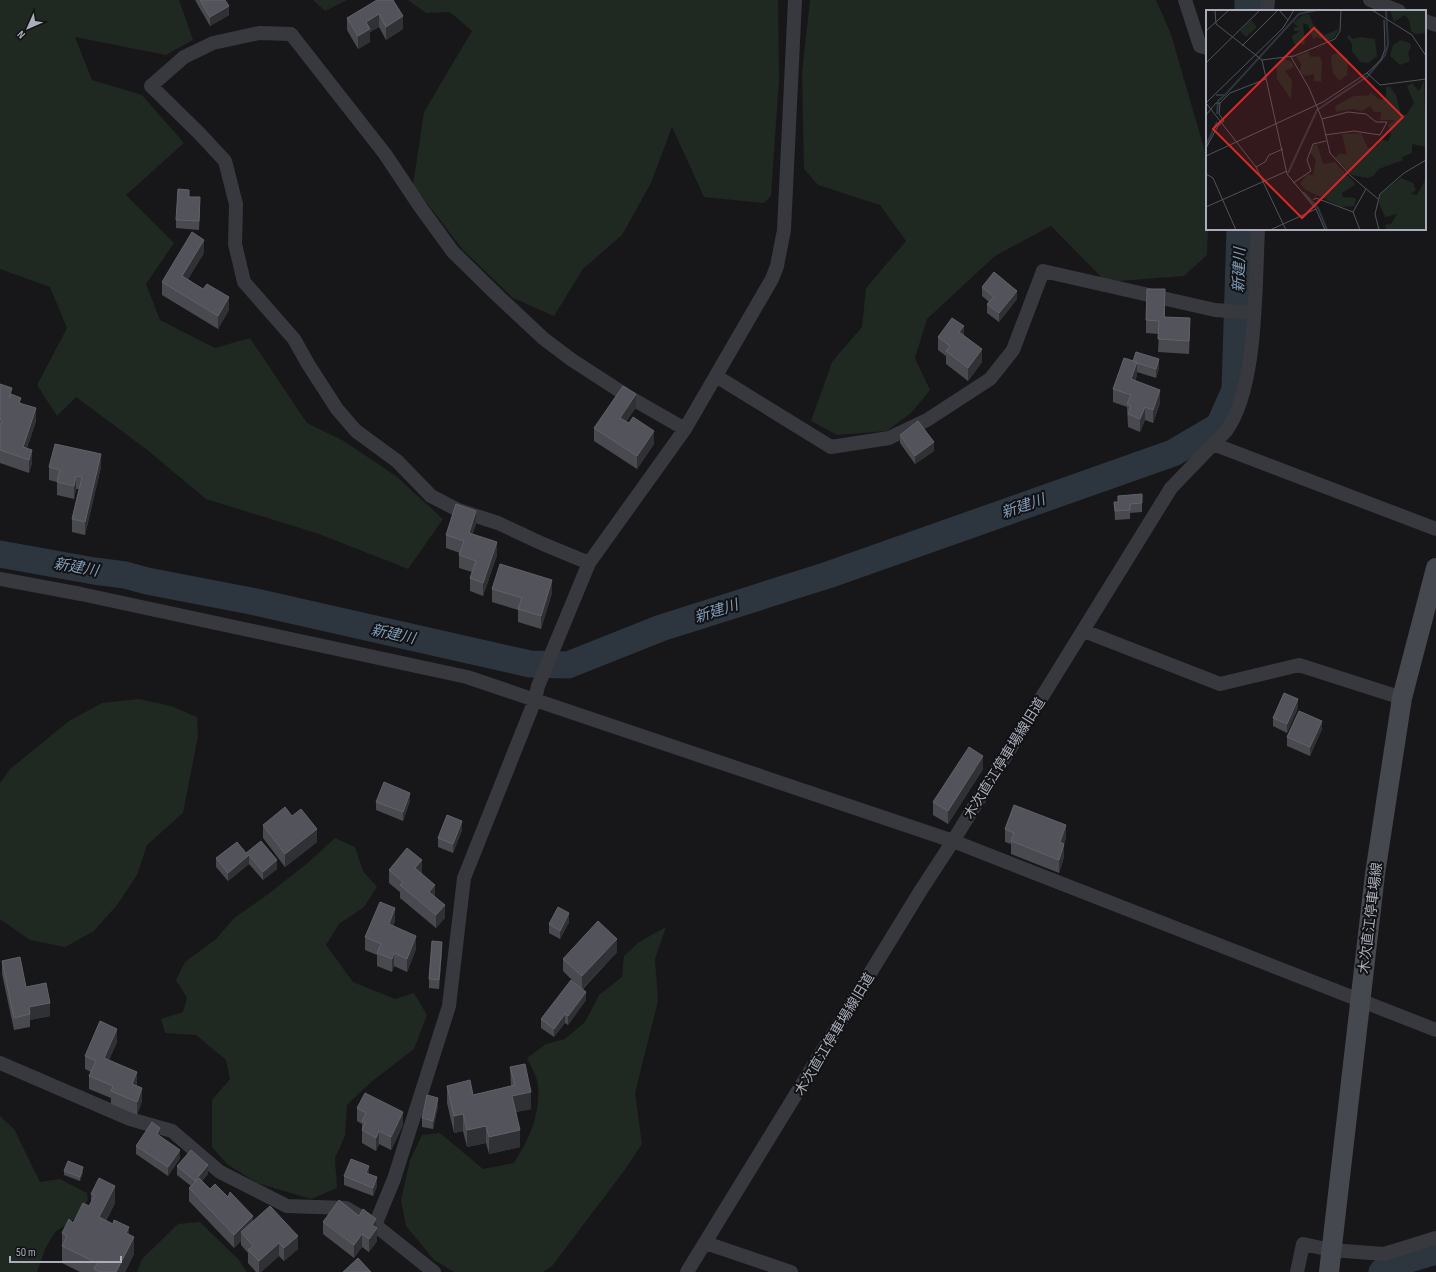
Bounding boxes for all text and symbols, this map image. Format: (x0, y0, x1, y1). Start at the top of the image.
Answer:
north arrow (8, 8, 48, 48)
inset map (1206, 10, 1426, 230)
text: N (15, 28, 28, 41)
water label: 新建川 (1229, 245, 1250, 293)
water label: 新建川 (999, 490, 1049, 523)
water label: 新建川 (52, 554, 102, 581)
water label: 新建川 (692, 595, 742, 627)
water label: 新建川 (369, 621, 419, 649)
street label: 木次直江停車場線旧道 (960, 694, 1049, 822)
street label: 木次直江停車場線 (1355, 861, 1386, 975)
street label: 木次直江停車場線旧道 (791, 970, 878, 1099)
scale bar (10, 1238, 121, 1264)
text: 50 m (16, 1245, 36, 1260)

